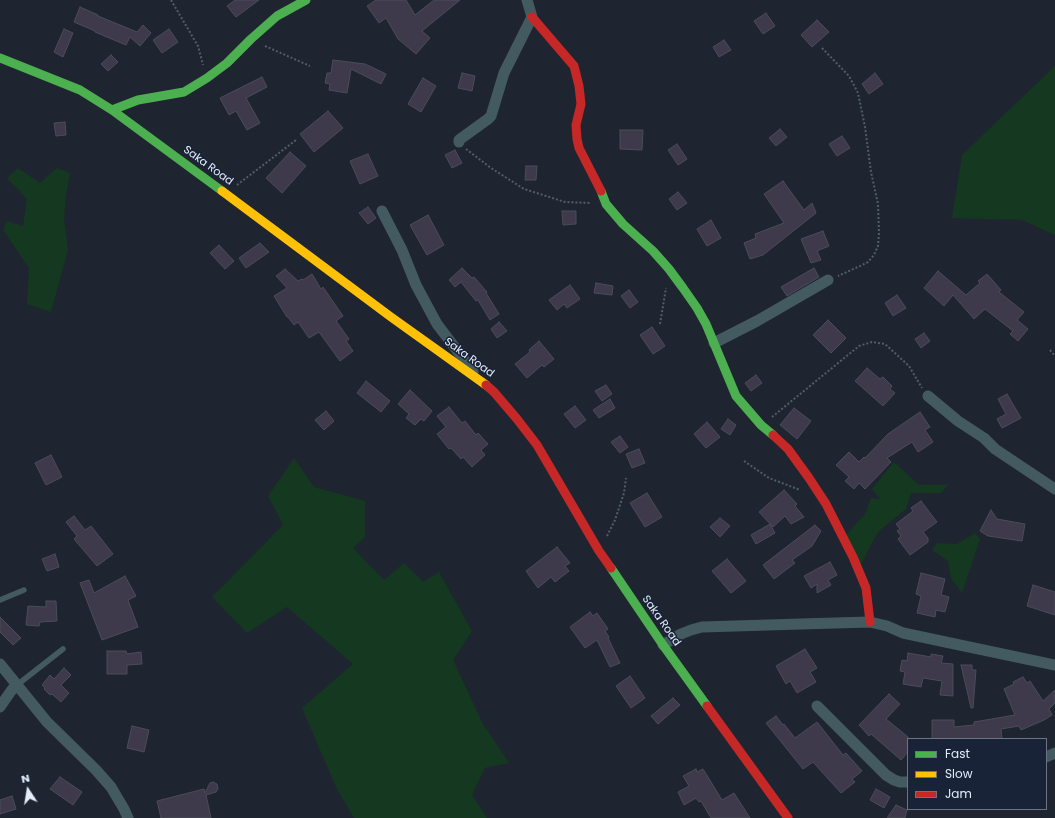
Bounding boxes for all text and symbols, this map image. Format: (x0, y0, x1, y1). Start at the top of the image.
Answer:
street label: Saka Road (180, 143, 236, 189)
street label: Saka Road (441, 335, 497, 381)
street label: Saka Road (639, 593, 683, 649)
legend (907, 738, 1047, 810)
text: Fast (945, 745, 970, 762)
text: Slow (945, 765, 973, 782)
north arrow (8, 770, 48, 810)
text: N (20, 770, 31, 787)
text: Jam (945, 785, 972, 802)

